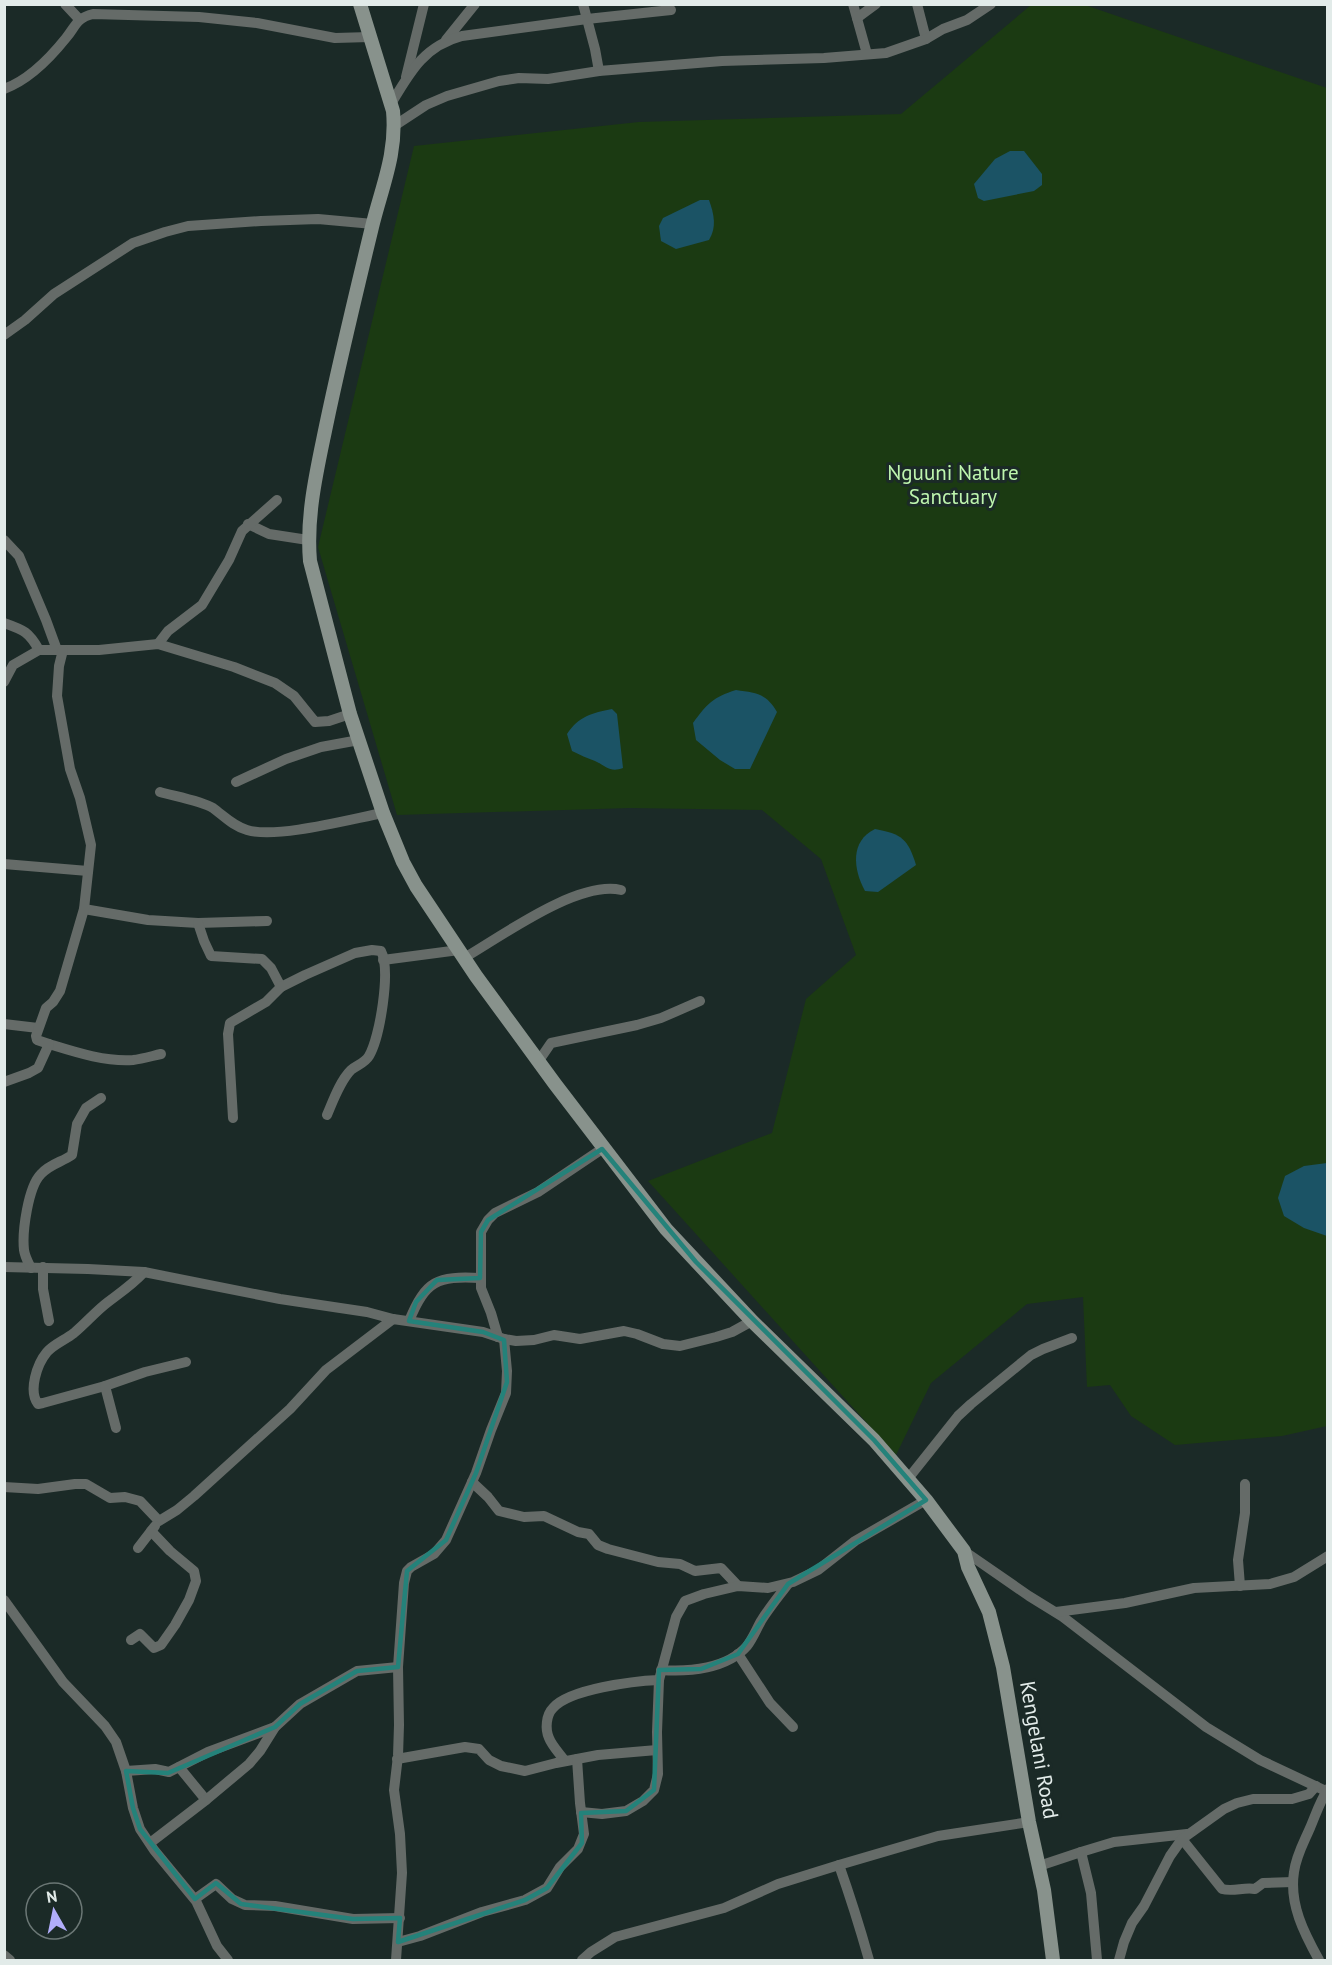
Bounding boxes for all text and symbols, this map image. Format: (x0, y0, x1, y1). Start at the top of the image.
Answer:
park label: Nguuni Nature Sanctuary (887, 459, 1019, 510)
street label: Kengelani Road (1014, 1679, 1065, 1821)
north arrow (24, 1881, 84, 1941)
text: N (45, 1885, 58, 1907)

